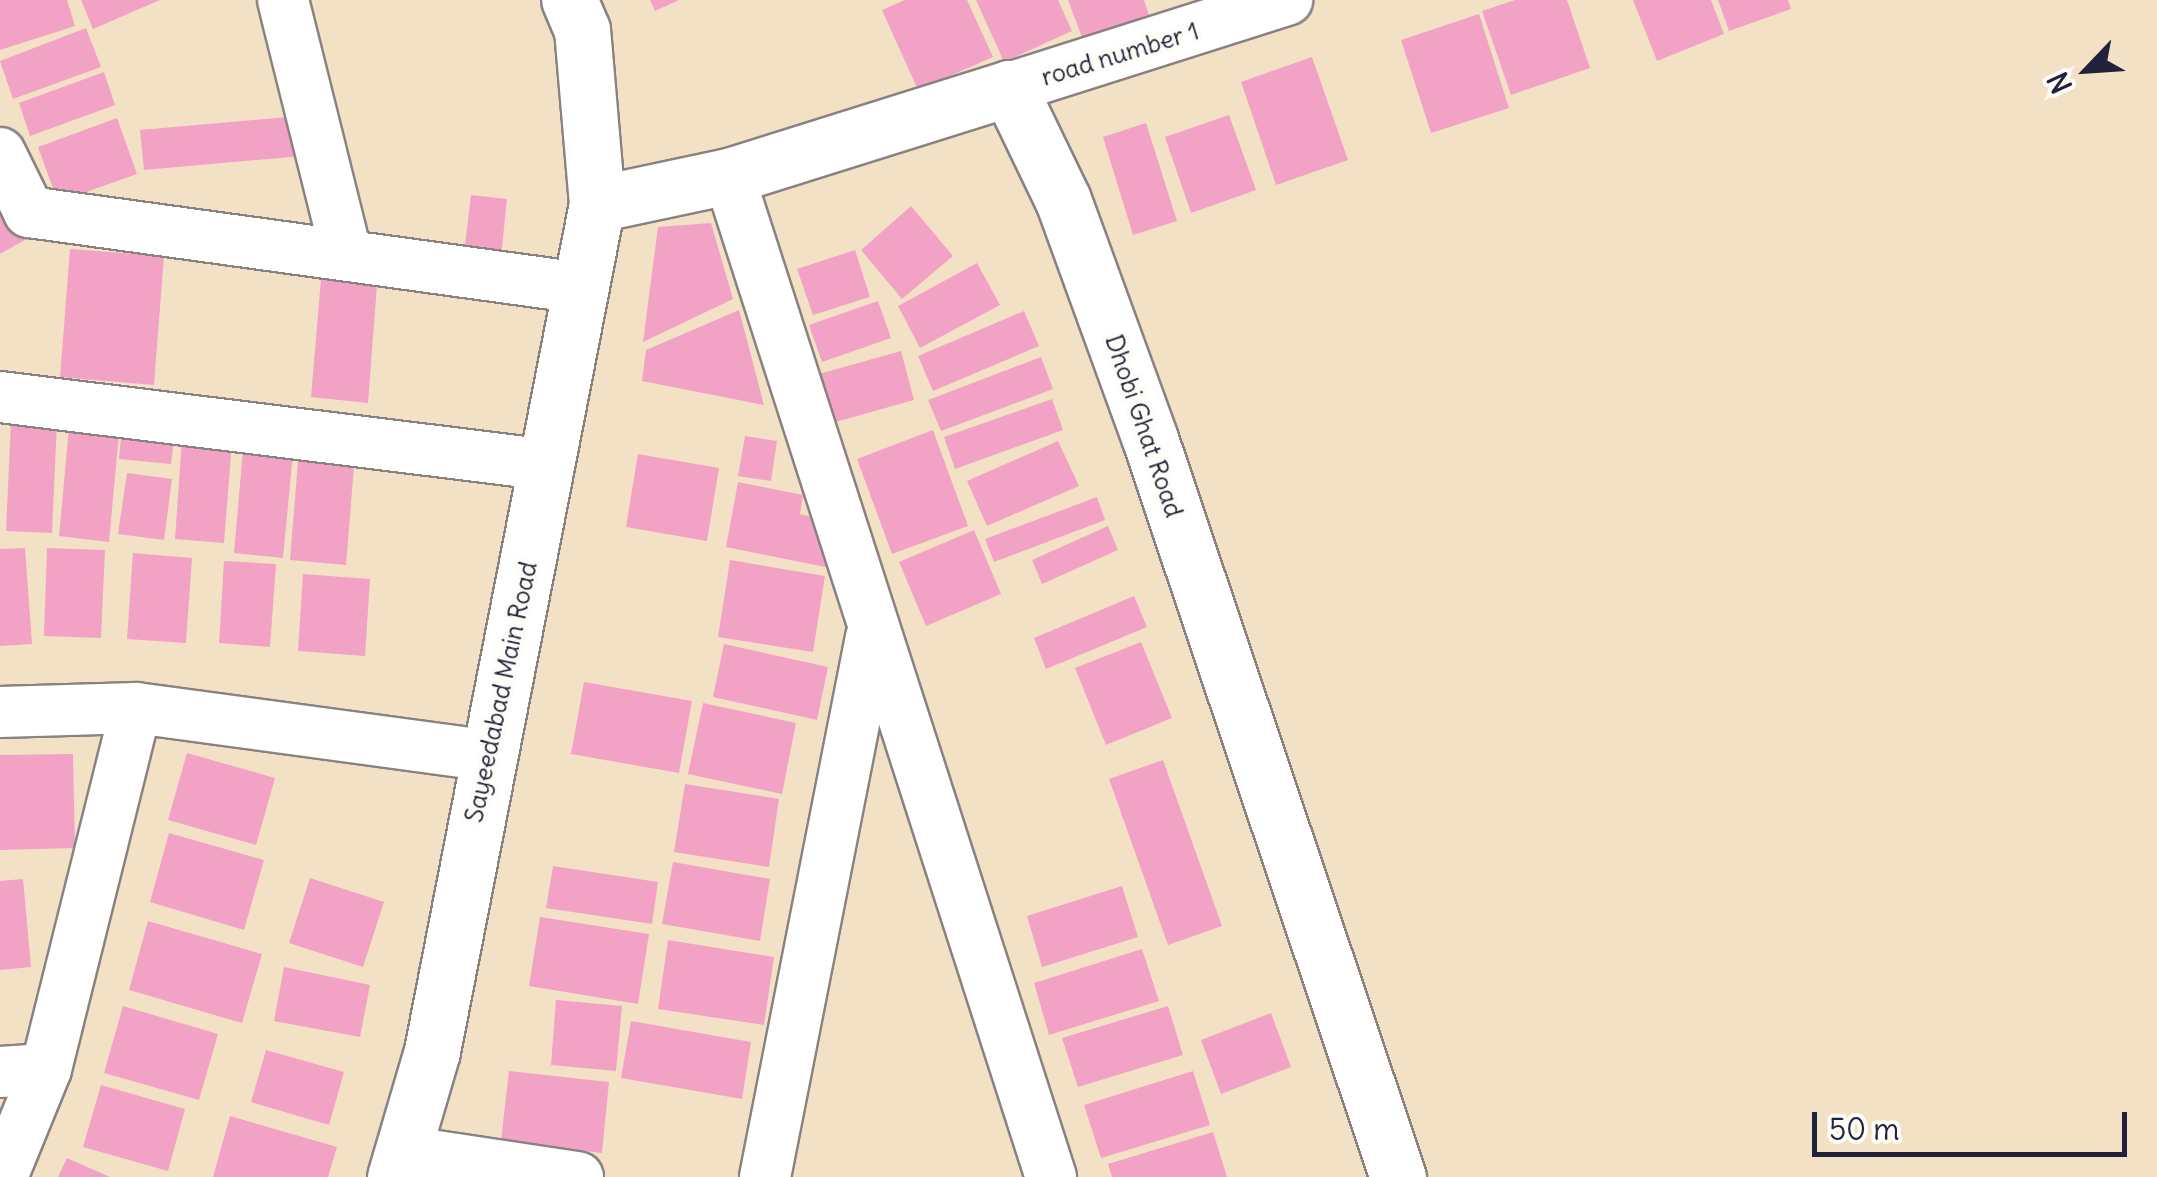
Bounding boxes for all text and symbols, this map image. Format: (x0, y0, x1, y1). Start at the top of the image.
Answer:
street label: road number 1 (1038, 16, 1202, 92)
north arrow (2037, 20, 2137, 120)
text: N (2039, 66, 2080, 99)
street label: Dhobi Ghat Road (1099, 331, 1189, 521)
street label: Sayeedabad Main Road (459, 559, 543, 825)
scale bar (1817, 1092, 2132, 1154)
text: 50 m (1829, 1110, 1899, 1148)

